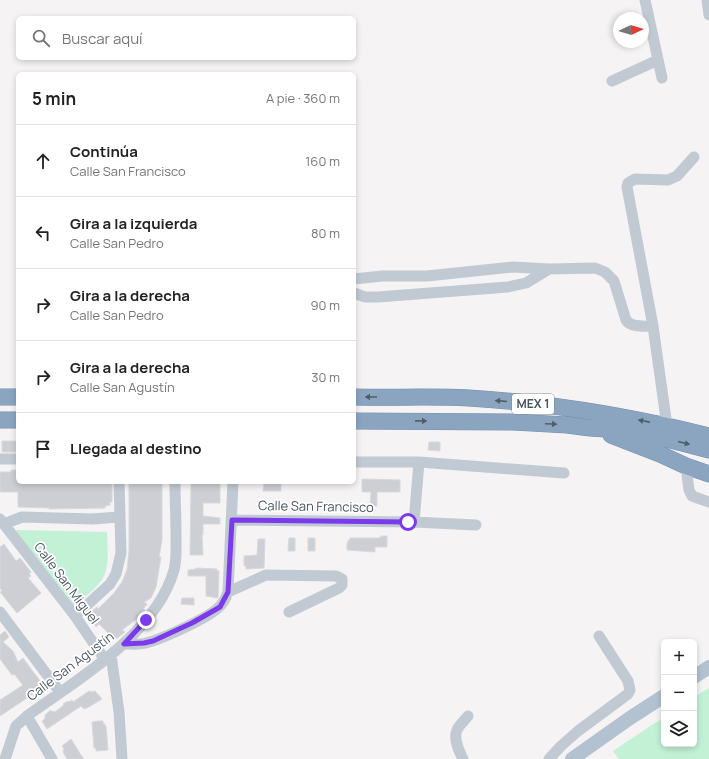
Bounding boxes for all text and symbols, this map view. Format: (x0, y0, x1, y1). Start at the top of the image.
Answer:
north arrow (613, 12, 649, 48)
search box (16, 16, 356, 60)
icon: search (30, 27, 52, 49)
text: Buscar aquí (62, 28, 143, 49)
text: 5 min (32, 87, 76, 110)
text: A pie · 360 m (266, 89, 340, 107)
text: Continúa (70, 141, 138, 162)
icon: ahead (32, 150, 54, 172)
text: 160 m (305, 152, 340, 170)
text: Calle San Francisco (70, 162, 186, 180)
text: Gira a la izquierda (70, 213, 197, 234)
icon: left (32, 222, 54, 244)
text: 80 m (311, 224, 340, 242)
text: Calle San Pedro (70, 234, 164, 252)
text: Gira a la derecha (70, 285, 190, 306)
icon: right (32, 294, 54, 316)
text: 90 m (310, 296, 340, 314)
text: Calle San Pedro (70, 306, 164, 324)
text: Gira a la derecha (70, 357, 190, 378)
icon: right (32, 366, 54, 388)
text: 30 m (311, 368, 340, 386)
text: Calle San Agustín (70, 378, 175, 396)
one-way arrow (364, 394, 377, 400)
road number: MEX 1 (512, 394, 554, 414)
one-way arrow (495, 397, 507, 404)
one-way arrow (415, 418, 428, 424)
one-way arrow (638, 418, 650, 424)
one-way arrow (545, 421, 558, 427)
icon: arrive (32, 438, 54, 460)
text: Llegada al destino (70, 438, 202, 459)
one-way arrow (678, 441, 690, 447)
street label: Calle San Francisco (258, 496, 374, 516)
route start (399, 513, 417, 531)
street label: Calle San Miguel (30, 538, 104, 628)
route end (137, 611, 155, 629)
street label: Calle San Agustín (23, 627, 117, 705)
map controls (661, 639, 697, 747)
button: + (661, 639, 697, 675)
button: − (661, 675, 697, 711)
button: layers (661, 711, 697, 747)

